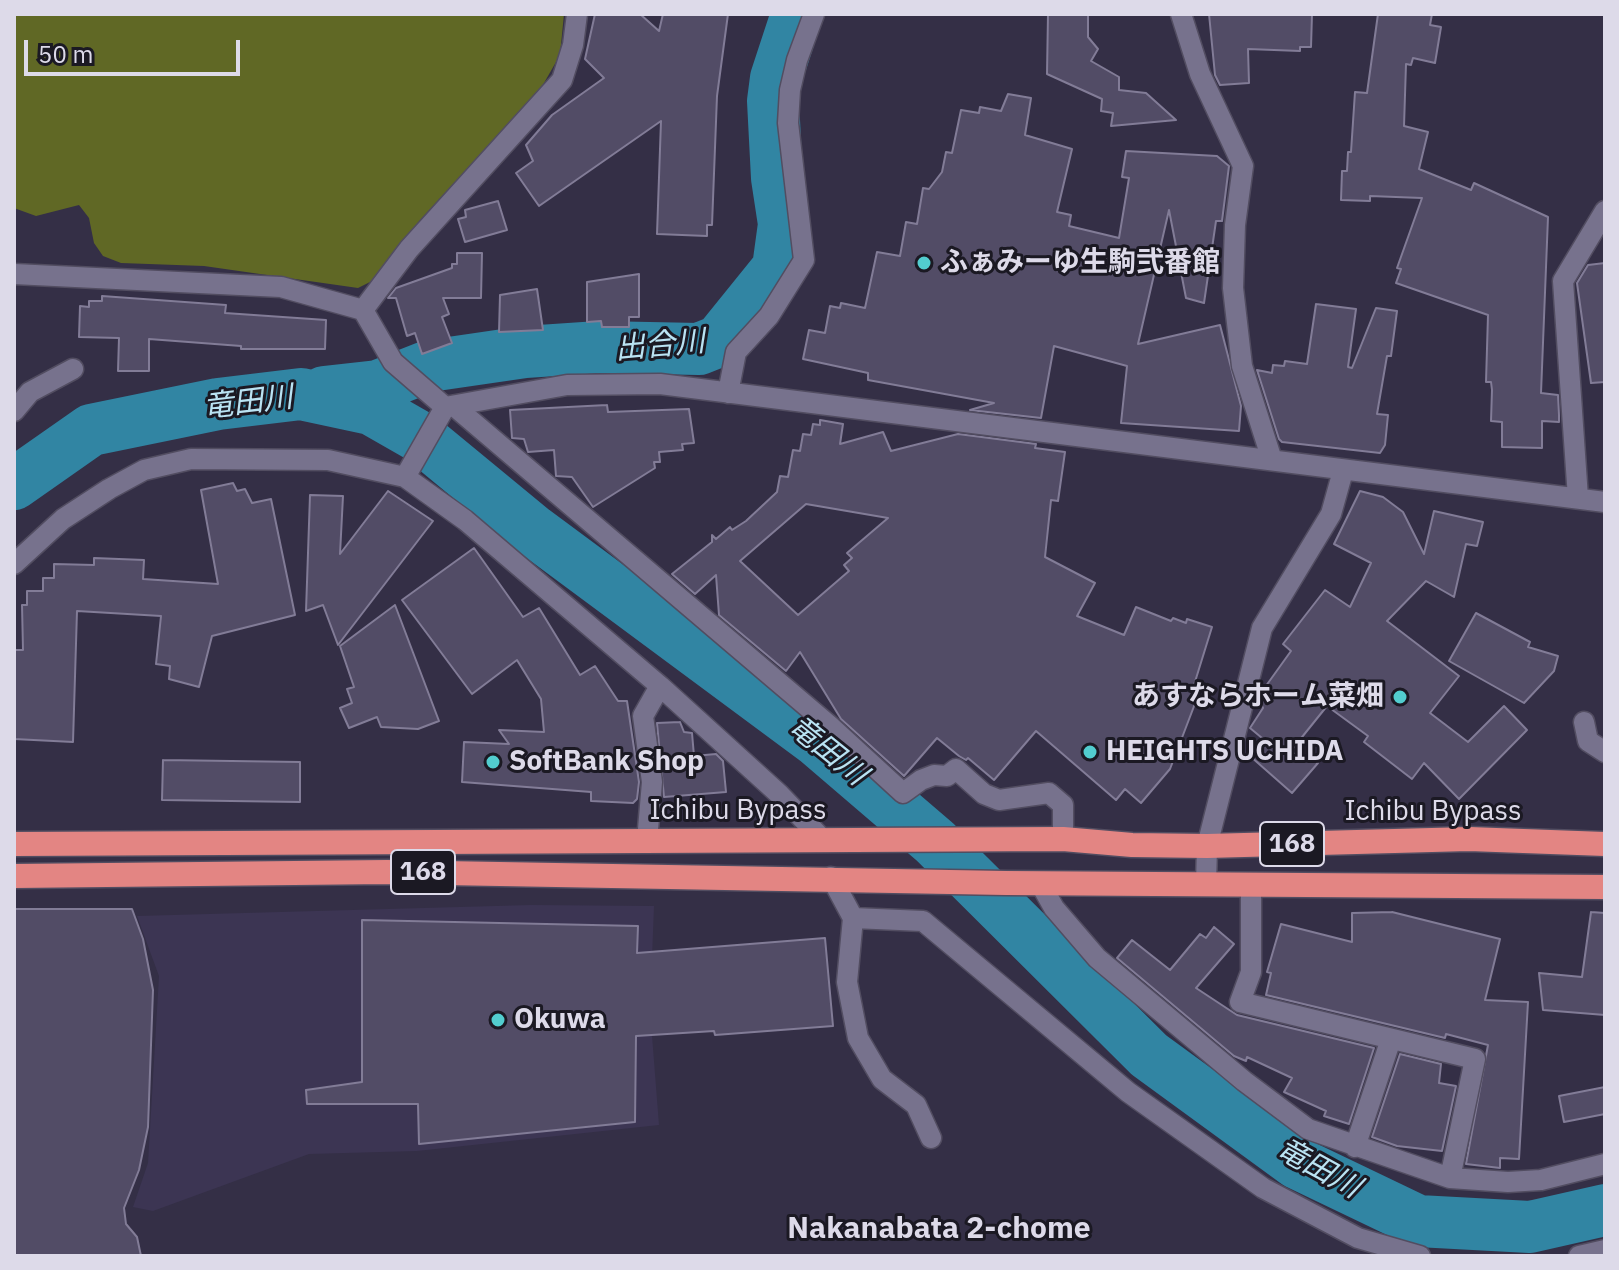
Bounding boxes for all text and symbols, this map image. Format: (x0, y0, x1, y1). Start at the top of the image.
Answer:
scale bar (28, 24, 244, 74)
text: 50 m (38, 38, 93, 70)
place label: ふぁみーゆ生駒弐番館 (940, 246, 1220, 280)
marker: ふぁみーゆ生駒弐番館 (915, 254, 933, 272)
water label: 出合川 (614, 324, 706, 368)
water label: 竜田川 (201, 380, 295, 426)
place label: あすならホーム菜畑 (1132, 680, 1384, 714)
marker: あすならホーム菜畑 (1391, 688, 1409, 706)
water label: 竜田川 (781, 709, 873, 793)
place label: HEIGHTS UCHIDA (1106, 735, 1344, 769)
marker: HEIGHTS UCHIDA (1081, 743, 1099, 761)
place label: SoftBank Shop (509, 745, 704, 779)
marker: SoftBank Shop (484, 753, 502, 771)
street label: Ichibu Bypass (649, 794, 827, 828)
street label: Ichibu Bypass (1344, 795, 1522, 829)
road number: 168 (1260, 822, 1324, 866)
road number: 168 (391, 850, 455, 894)
place label: Okuwa (514, 1003, 606, 1037)
marker: Okuwa (489, 1011, 507, 1029)
water label: 竜田川 (1270, 1131, 1366, 1207)
district label: Nakanabata 2-chome (787, 1211, 1091, 1247)

